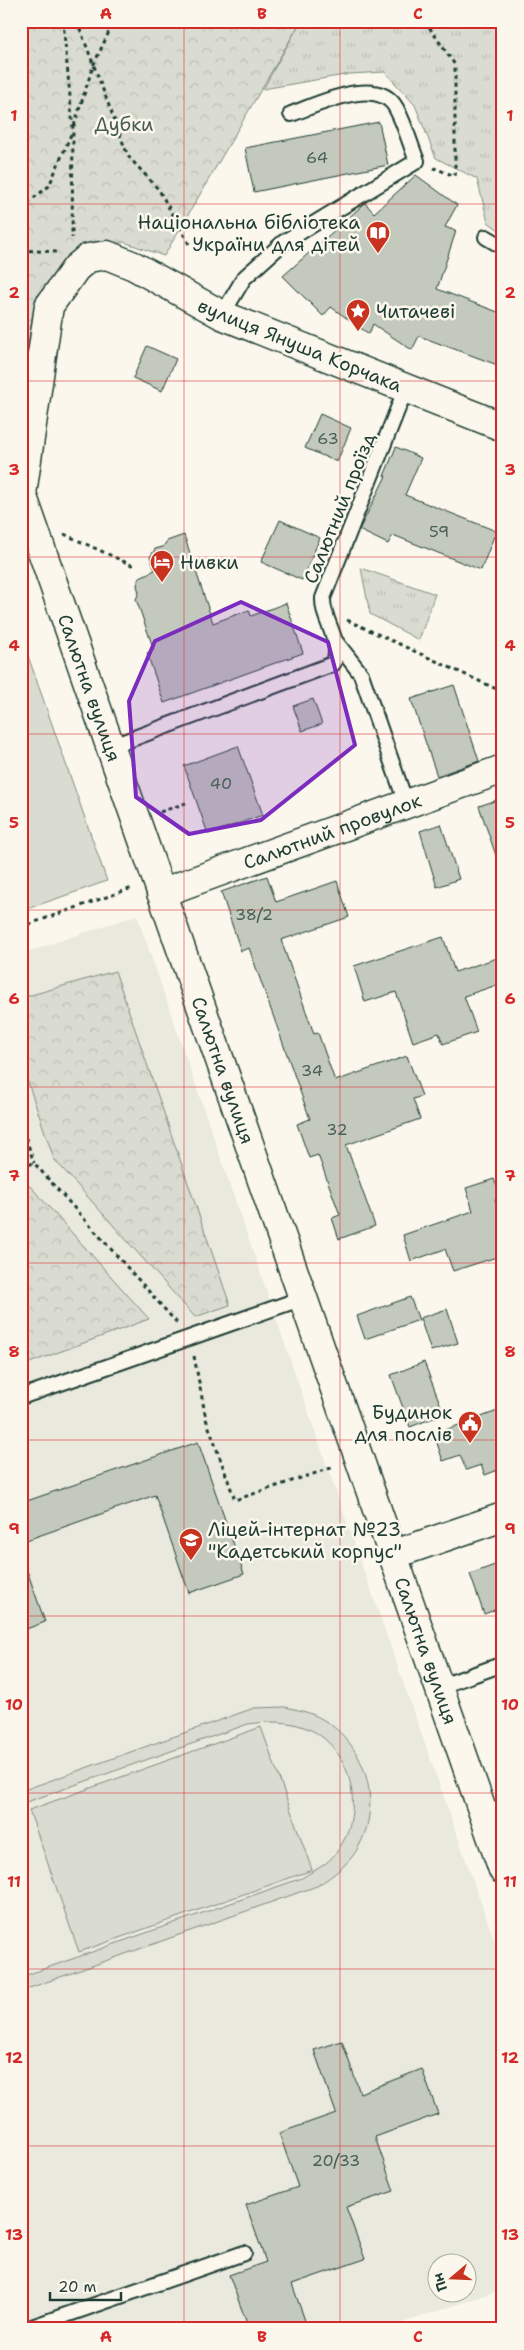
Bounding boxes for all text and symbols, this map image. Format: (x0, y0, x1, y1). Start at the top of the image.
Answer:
text: A (100, 3, 112, 24)
text: B (257, 3, 267, 24)
text: C (413, 3, 423, 24)
text: 1 (10, 105, 18, 126)
text: 1 (506, 105, 514, 126)
park label: Дубки (95, 112, 154, 137)
house number: 64 (306, 147, 328, 168)
place label: Національна бібліотека України для дітей (138, 210, 360, 257)
library icon: Національна бібліотека України для дітей (365, 220, 391, 254)
text: 2 (8, 282, 20, 303)
text: 2 (504, 282, 516, 303)
street label: вулиця Януша Корчака (194, 293, 406, 398)
place icon: Читачеві (345, 298, 371, 332)
place label: Читачеві (376, 299, 455, 324)
house number: 63 (317, 428, 339, 449)
street label: Салютний проїзд (298, 429, 381, 587)
text: 3 (8, 459, 20, 480)
text: 3 (504, 459, 516, 480)
house number: 59 (429, 521, 449, 542)
hotel icon: Нивки (149, 549, 175, 583)
place label: Нивки (180, 550, 239, 575)
street label: Салютна вулиця (52, 611, 127, 765)
text: 4 (8, 635, 20, 656)
text: 4 (504, 635, 516, 656)
house number: 40 (210, 773, 232, 794)
street label: Салютний провулок (240, 788, 425, 875)
text: 5 (9, 812, 19, 833)
text: 5 (505, 812, 515, 833)
house number: 38/2 (235, 904, 273, 925)
text: 6 (8, 988, 20, 1009)
text: 6 (504, 988, 516, 1009)
street label: Салютна вулиця (186, 993, 260, 1147)
house number: 34 (301, 1060, 323, 1081)
house number: 32 (326, 1119, 348, 1140)
text: 7 (8, 1165, 20, 1186)
text: 7 (504, 1165, 516, 1186)
text: 8 (8, 1341, 20, 1362)
text: 8 (504, 1341, 516, 1362)
place label: Будинок для послів (355, 1400, 452, 1447)
public building icon: Будинок для послів (457, 1410, 483, 1444)
place label: Ліцей-інтернат №23 "Кадетський корпус" (208, 1517, 402, 1564)
text: 9 (8, 1518, 20, 1539)
text: 9 (504, 1518, 516, 1539)
school or university icon: Ліцей-інтернат №23 "Кадетський корпус" (178, 1527, 204, 1561)
street label: Салютна вулиця (389, 1574, 463, 1728)
text: 10 (5, 1694, 23, 1715)
text: 10 (501, 1694, 519, 1715)
text: 11 (7, 1871, 21, 1892)
text: 11 (503, 1871, 517, 1892)
text: 12 (5, 2047, 23, 2068)
text: 12 (501, 2047, 519, 2068)
house number: 20/33 (312, 2150, 360, 2171)
text: 13 (5, 2224, 23, 2245)
text: 13 (501, 2224, 519, 2245)
north arrow (426, 2252, 476, 2302)
scale bar (50, 2270, 121, 2302)
text: Пн (428, 2271, 451, 2294)
text: 20 m (58, 2277, 97, 2297)
text: A (100, 2326, 112, 2347)
text: B (257, 2326, 267, 2347)
text: C (413, 2326, 423, 2347)

